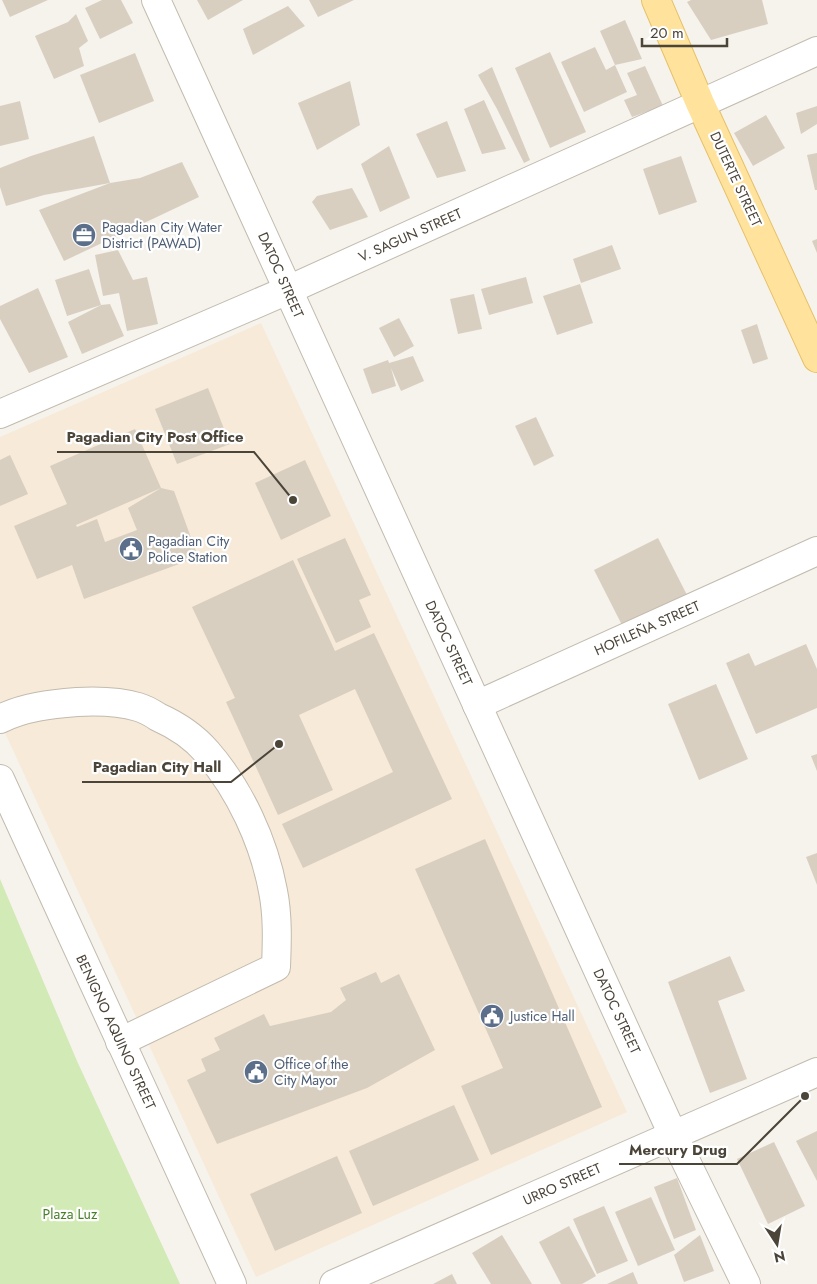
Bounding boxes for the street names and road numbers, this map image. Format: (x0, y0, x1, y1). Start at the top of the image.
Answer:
street label: DUTERTE STREET (705, 128, 767, 230)
street label: V. SAGUN STREET (355, 203, 465, 267)
street label: DATOC STREET (253, 229, 309, 322)
street label: HOFILEÑA STREET (591, 596, 703, 660)
street label: DATOC STREET (421, 597, 478, 689)
street label: BENIGNO AQUINO STREET (71, 951, 161, 1113)
street label: DATOC STREET (589, 965, 646, 1057)
street label: URRO STREET (520, 1158, 605, 1210)

